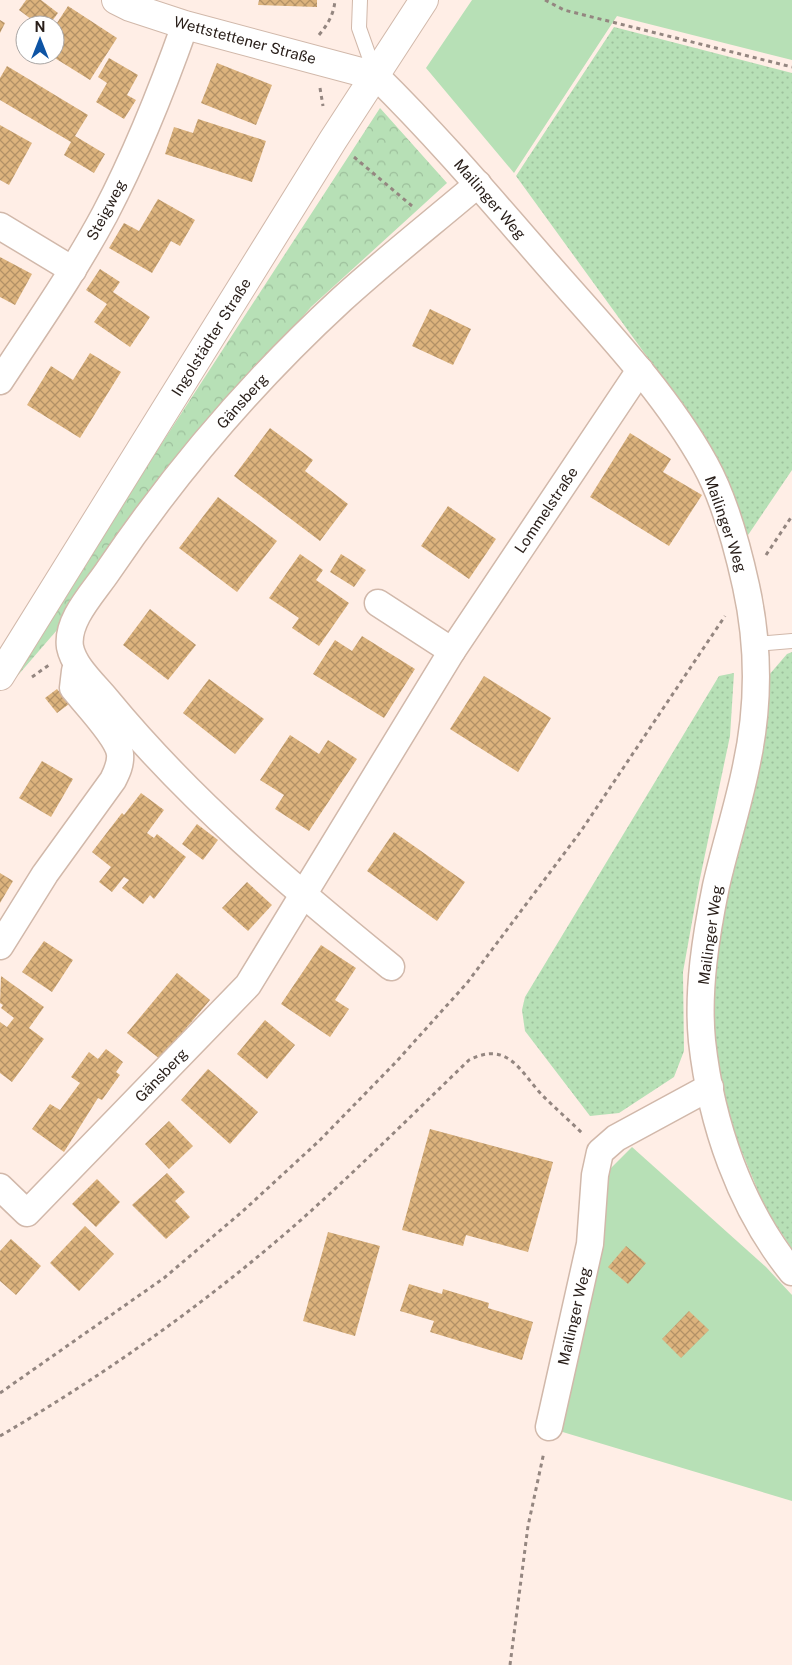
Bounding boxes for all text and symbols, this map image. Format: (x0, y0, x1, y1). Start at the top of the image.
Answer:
street label: Wettstettener Straße (172, 13, 318, 67)
north arrow (15, 15, 65, 65)
text: N (35, 19, 45, 35)
street label: Mailinger Weg (451, 156, 529, 242)
street label: Steigweg (83, 177, 129, 243)
street label: Ingolstädter Straße (168, 275, 254, 399)
street label: Gänsberg (213, 370, 271, 432)
street label: Lommelstraße (511, 464, 581, 556)
street label: Mailinger Weg (702, 474, 750, 574)
street label: Mailinger Weg (695, 884, 725, 986)
street label: Gänsberg (131, 1045, 191, 1105)
street label: Mailinger Weg (554, 1265, 594, 1367)

